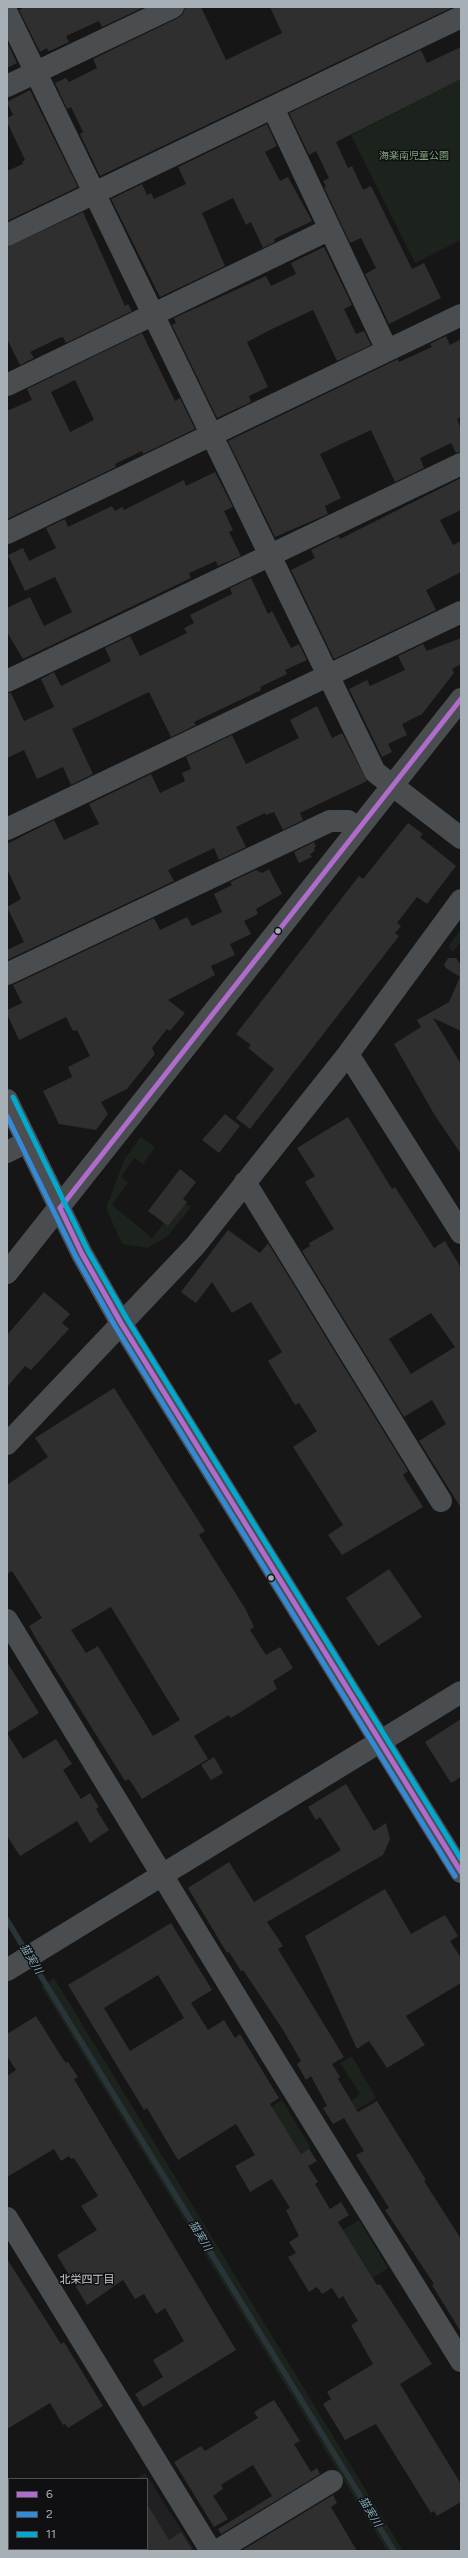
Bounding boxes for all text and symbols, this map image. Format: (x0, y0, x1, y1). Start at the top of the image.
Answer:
park label: 海楽南児童公園 (379, 150, 449, 162)
unlabelled marker (273, 926, 283, 936)
unlabelled marker (266, 1573, 276, 1583)
water label: 猫実川 (17, 1941, 45, 1977)
water label: 猫実川 (186, 2218, 214, 2254)
district label: 北栄四丁目 (60, 2273, 114, 2287)
legend (8, 2478, 148, 2550)
text: 6 (46, 2487, 53, 2501)
water label: 猫実川 (356, 2494, 384, 2530)
text: 2 (46, 2507, 53, 2521)
text: 11 (46, 2527, 56, 2541)

